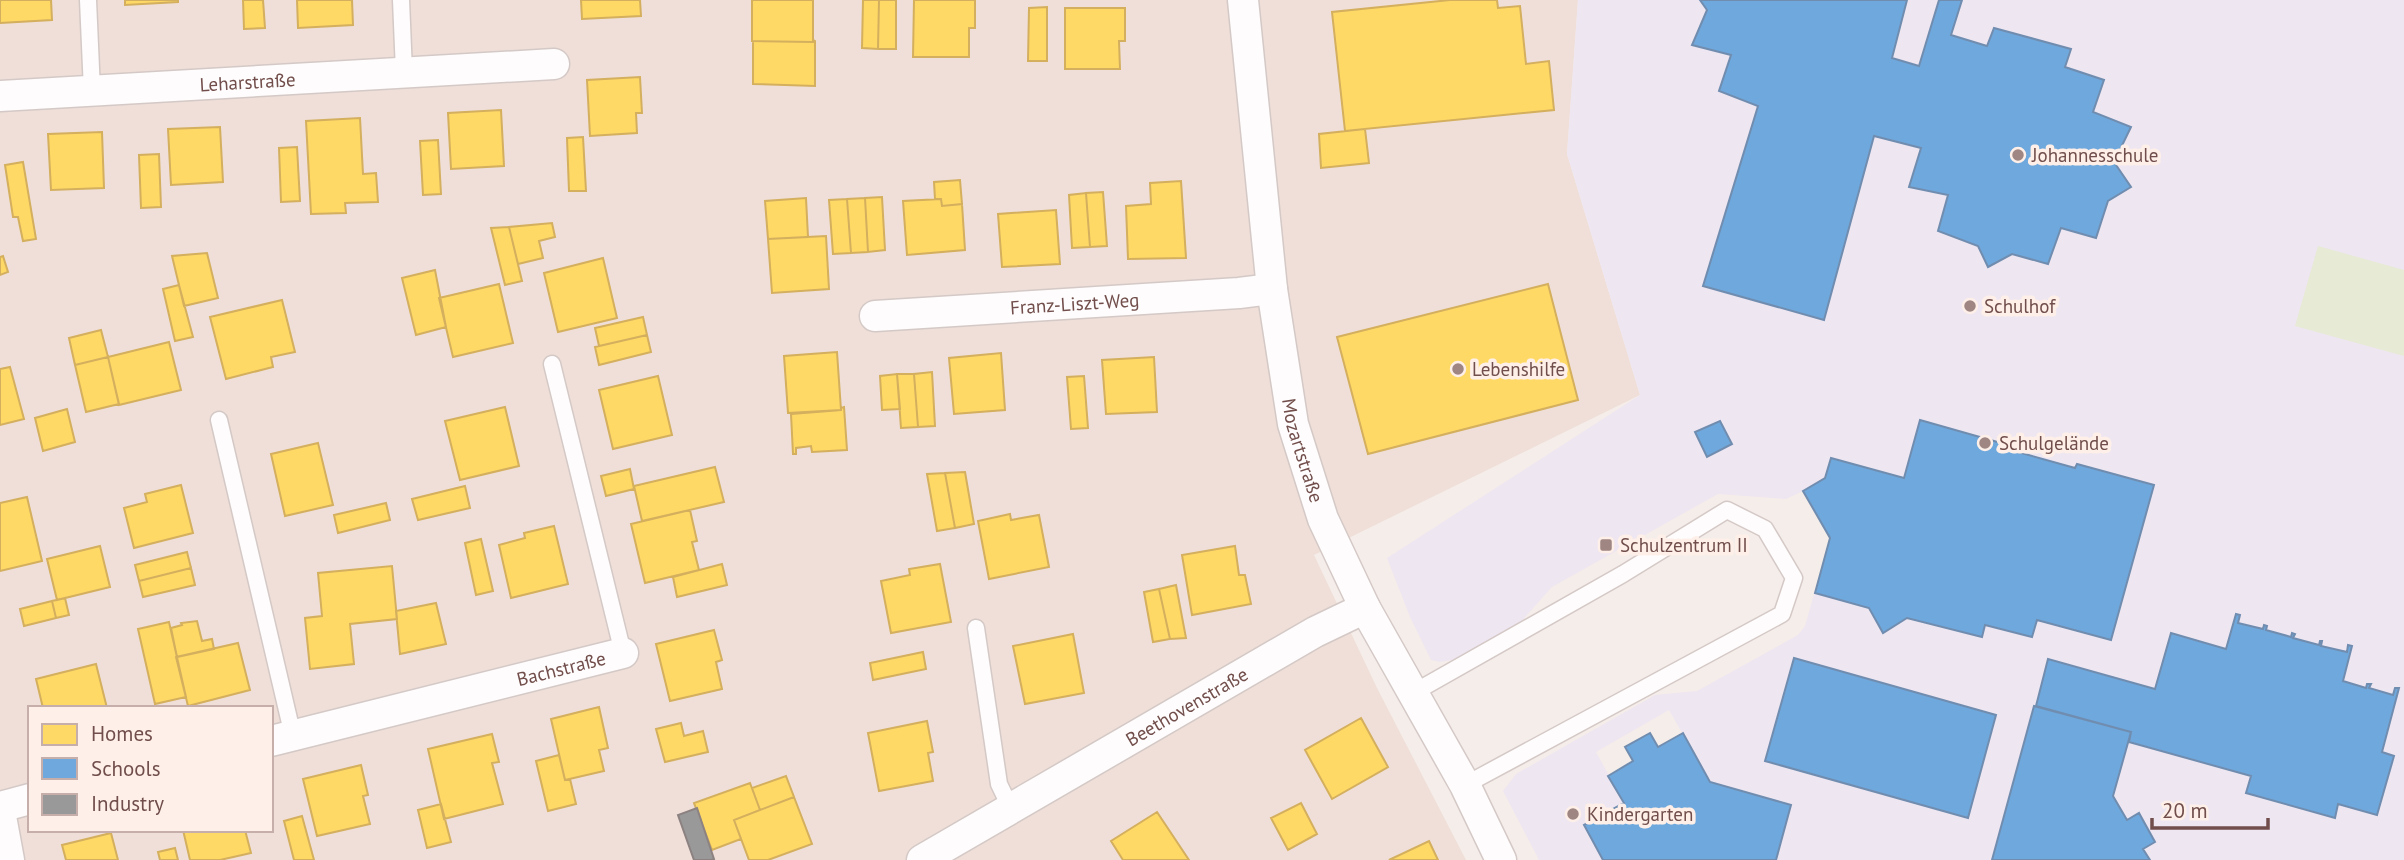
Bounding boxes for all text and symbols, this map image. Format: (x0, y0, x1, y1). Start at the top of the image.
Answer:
street label: Leharstraße (199, 67, 296, 96)
place label: Johannesschule (2031, 143, 2158, 167)
marker: Johannesschule (2010, 147, 2026, 163)
street label: Franz-Liszt-Weg (1009, 287, 1140, 319)
place label: Schulhof (1984, 294, 2056, 318)
marker: Schulhof (1962, 298, 1978, 314)
place label: Lebenshilfe (1472, 357, 1565, 381)
marker: Lebenshilfe (1450, 361, 1466, 377)
street label: Mozartstraße (1277, 397, 1329, 506)
place label: Schulgelände (1999, 431, 2109, 455)
marker: Schulgelände (1977, 435, 1993, 451)
place label: Schulzentrum II (1620, 533, 1748, 557)
marker: Schulzentrum II (1598, 537, 1614, 553)
street label: Bachstraße (514, 646, 608, 691)
street label: Beethovenstraße (1121, 662, 1252, 751)
legend (28, 706, 273, 832)
text: Homes (91, 720, 153, 747)
text: Schools (91, 755, 161, 782)
scale bar (2152, 786, 2268, 830)
text: Industry (91, 790, 164, 817)
text: 20 m (2162, 797, 2208, 824)
place label: Kindergarten (1587, 802, 1693, 826)
marker: Kindergarten (1565, 806, 1581, 822)

